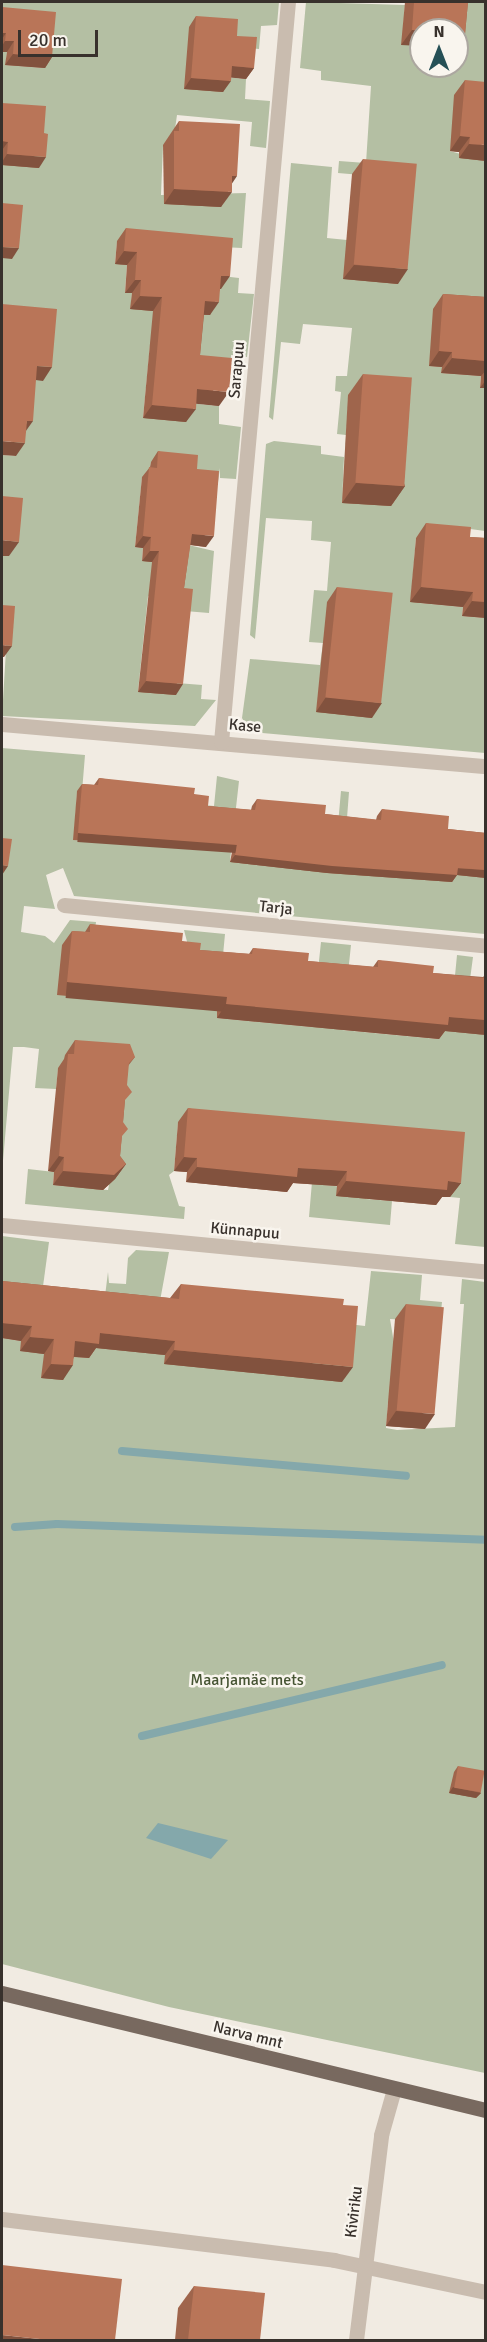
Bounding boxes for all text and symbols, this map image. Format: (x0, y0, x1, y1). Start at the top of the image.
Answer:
scale bar (21, 18, 100, 56)
north arrow (409, 18, 469, 78)
text: N (433, 22, 445, 42)
text: 20 m (29, 29, 67, 51)
street label: Sarapuu (225, 341, 249, 399)
street label: Kase (228, 715, 262, 737)
street label: Tarja (258, 897, 294, 919)
street label: Künnapuu (210, 1218, 280, 1244)
park label: Maarjamäe mets (190, 1670, 304, 1690)
street label: Narva mnt (211, 2017, 285, 2053)
street label: Kiviriku (341, 2185, 367, 2239)

